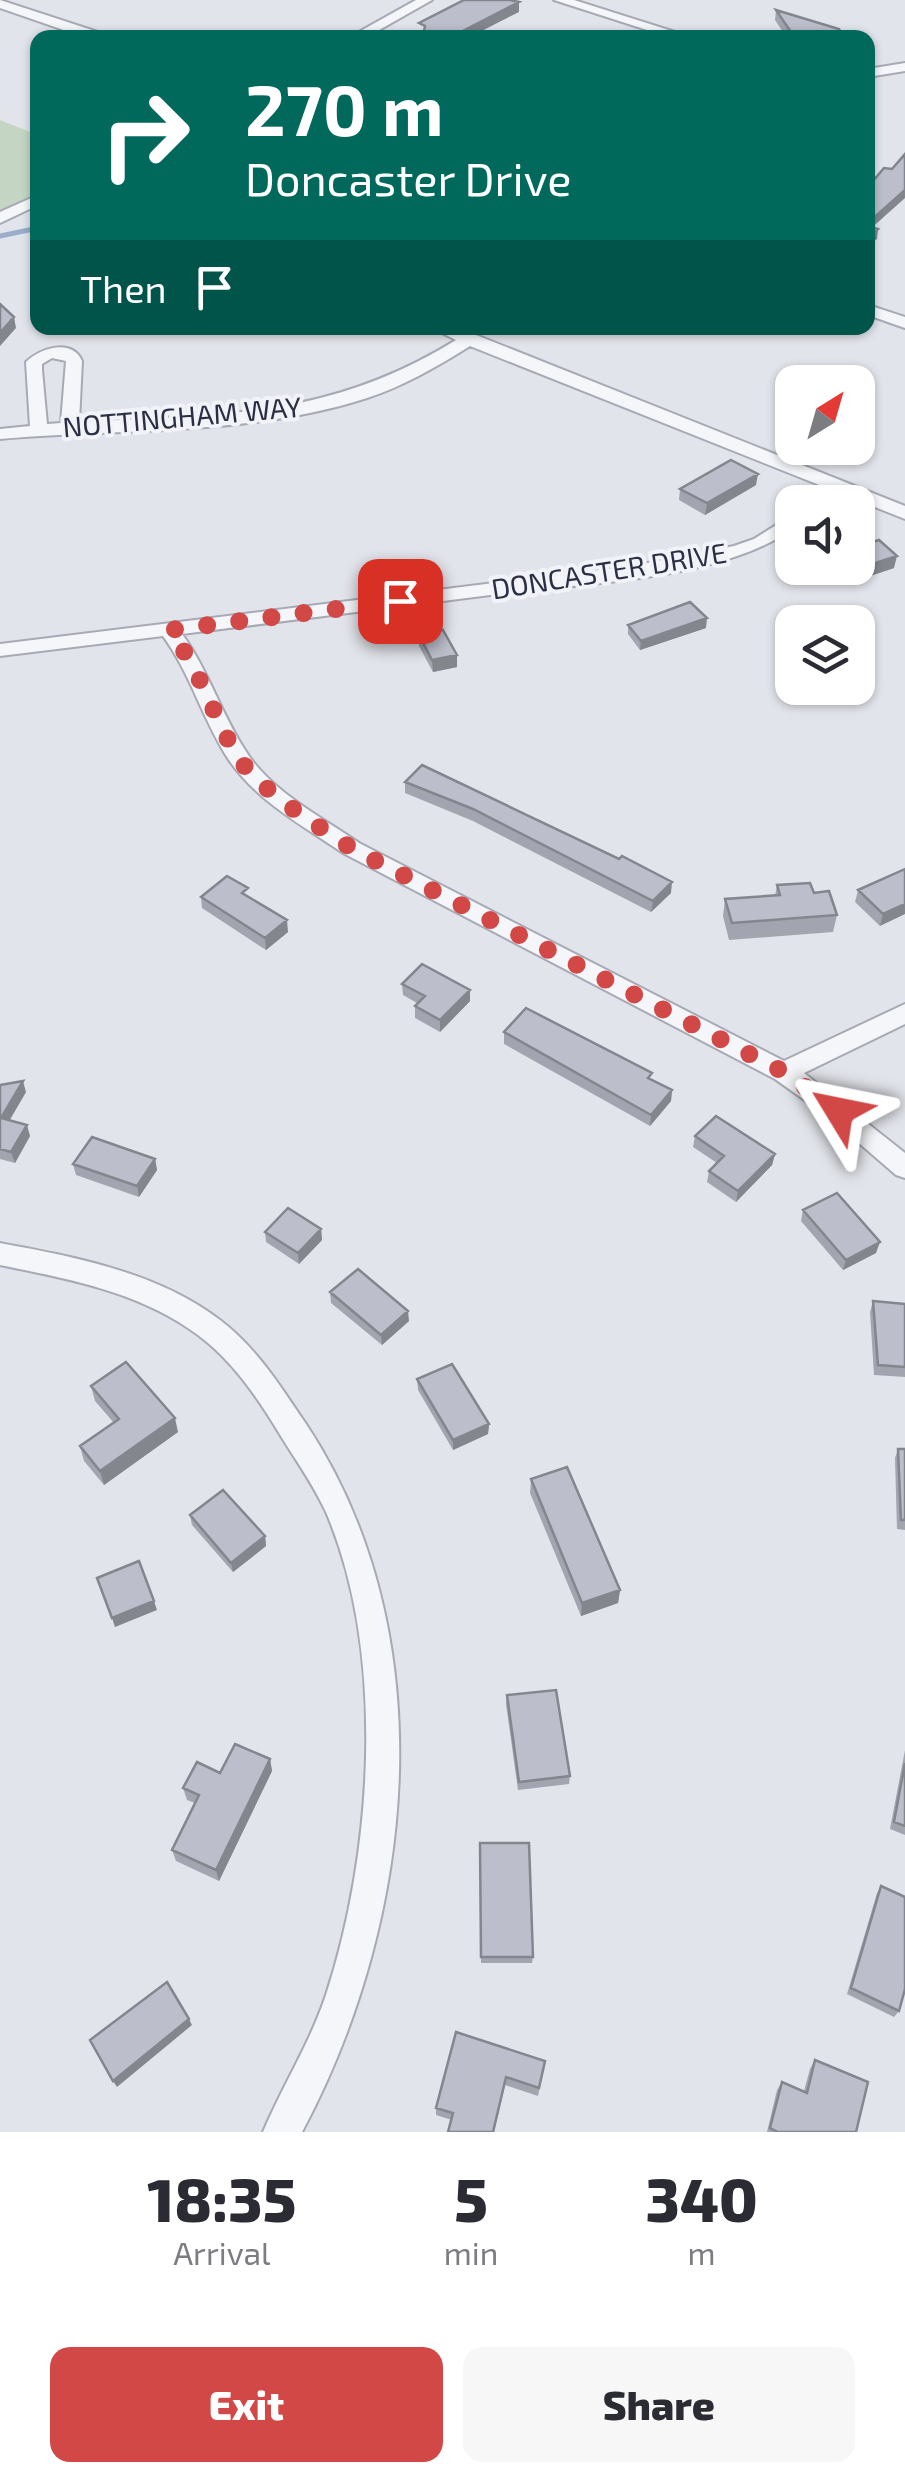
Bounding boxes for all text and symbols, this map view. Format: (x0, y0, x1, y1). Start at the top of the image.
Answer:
text: 270 m (245, 66, 444, 150)
icon: right (80, 70, 210, 200)
text: Doncaster Drive (245, 151, 571, 205)
icon: arrive (187, 260, 242, 315)
text: Then (80, 265, 167, 311)
north arrow (775, 365, 875, 465)
map controls (775, 365, 875, 705)
street label: NOTTINGHAM WAY (61, 389, 303, 443)
button: sound (775, 485, 875, 585)
street label: DONCASTER DRIVE (489, 535, 729, 605)
pin (358, 559, 443, 644)
icon: arrive (373, 574, 428, 629)
button: layers (775, 605, 875, 705)
position arrow (787, 1059, 891, 1163)
text: 18:35 (147, 2162, 296, 2234)
text: 5 (454, 2162, 488, 2234)
text: 340 (646, 2162, 758, 2234)
text: Arrival (173, 2233, 271, 2271)
text: min (444, 2233, 498, 2271)
text: m (688, 2233, 716, 2271)
button: Exit (50, 2347, 443, 2462)
button: Share (463, 2347, 855, 2462)

